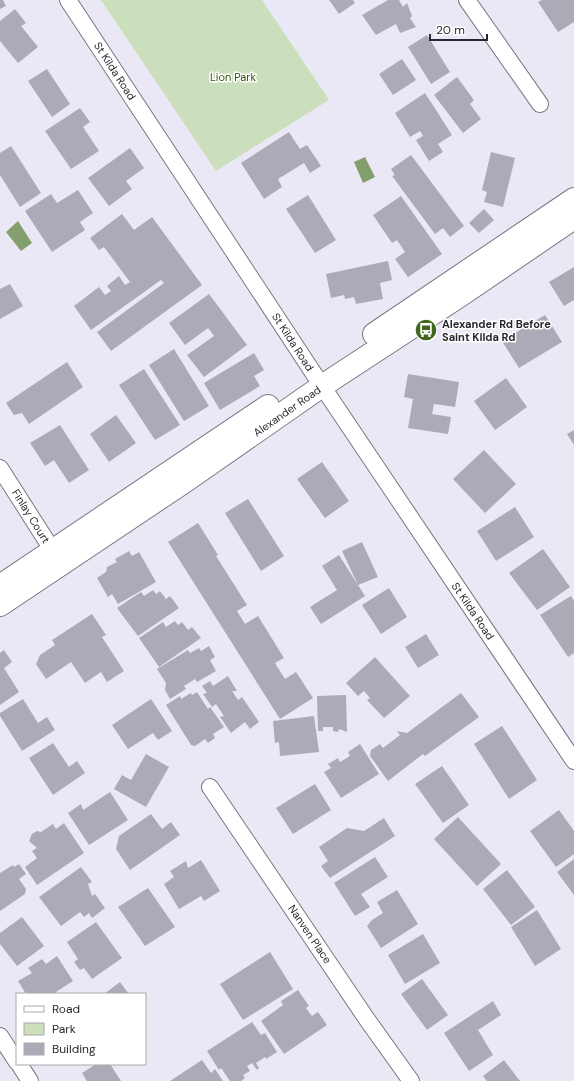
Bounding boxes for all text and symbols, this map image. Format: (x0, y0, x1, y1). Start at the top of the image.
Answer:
scale bar (430, 16, 487, 42)
text: 20 m (436, 22, 465, 38)
street label: St Kilda Road (91, 39, 139, 103)
park label: Lion Park (210, 70, 256, 84)
street label: St Kilda Road (269, 310, 317, 374)
bus stop icon: Alexander Rd Before Saint Kilda Rd (413, 317, 439, 343)
place label: Alexander Rd Before Saint Kilda Rd (442, 317, 551, 344)
street label: Alexander Road (251, 382, 324, 439)
street label: Finlay Court (9, 486, 53, 546)
street label: St Kilda Road (449, 579, 497, 643)
street label: Nanven Place (285, 902, 335, 966)
legend (16, 993, 146, 1065)
text: Road (52, 1001, 80, 1017)
text: Park (52, 1021, 76, 1037)
text: Building (52, 1041, 96, 1057)

